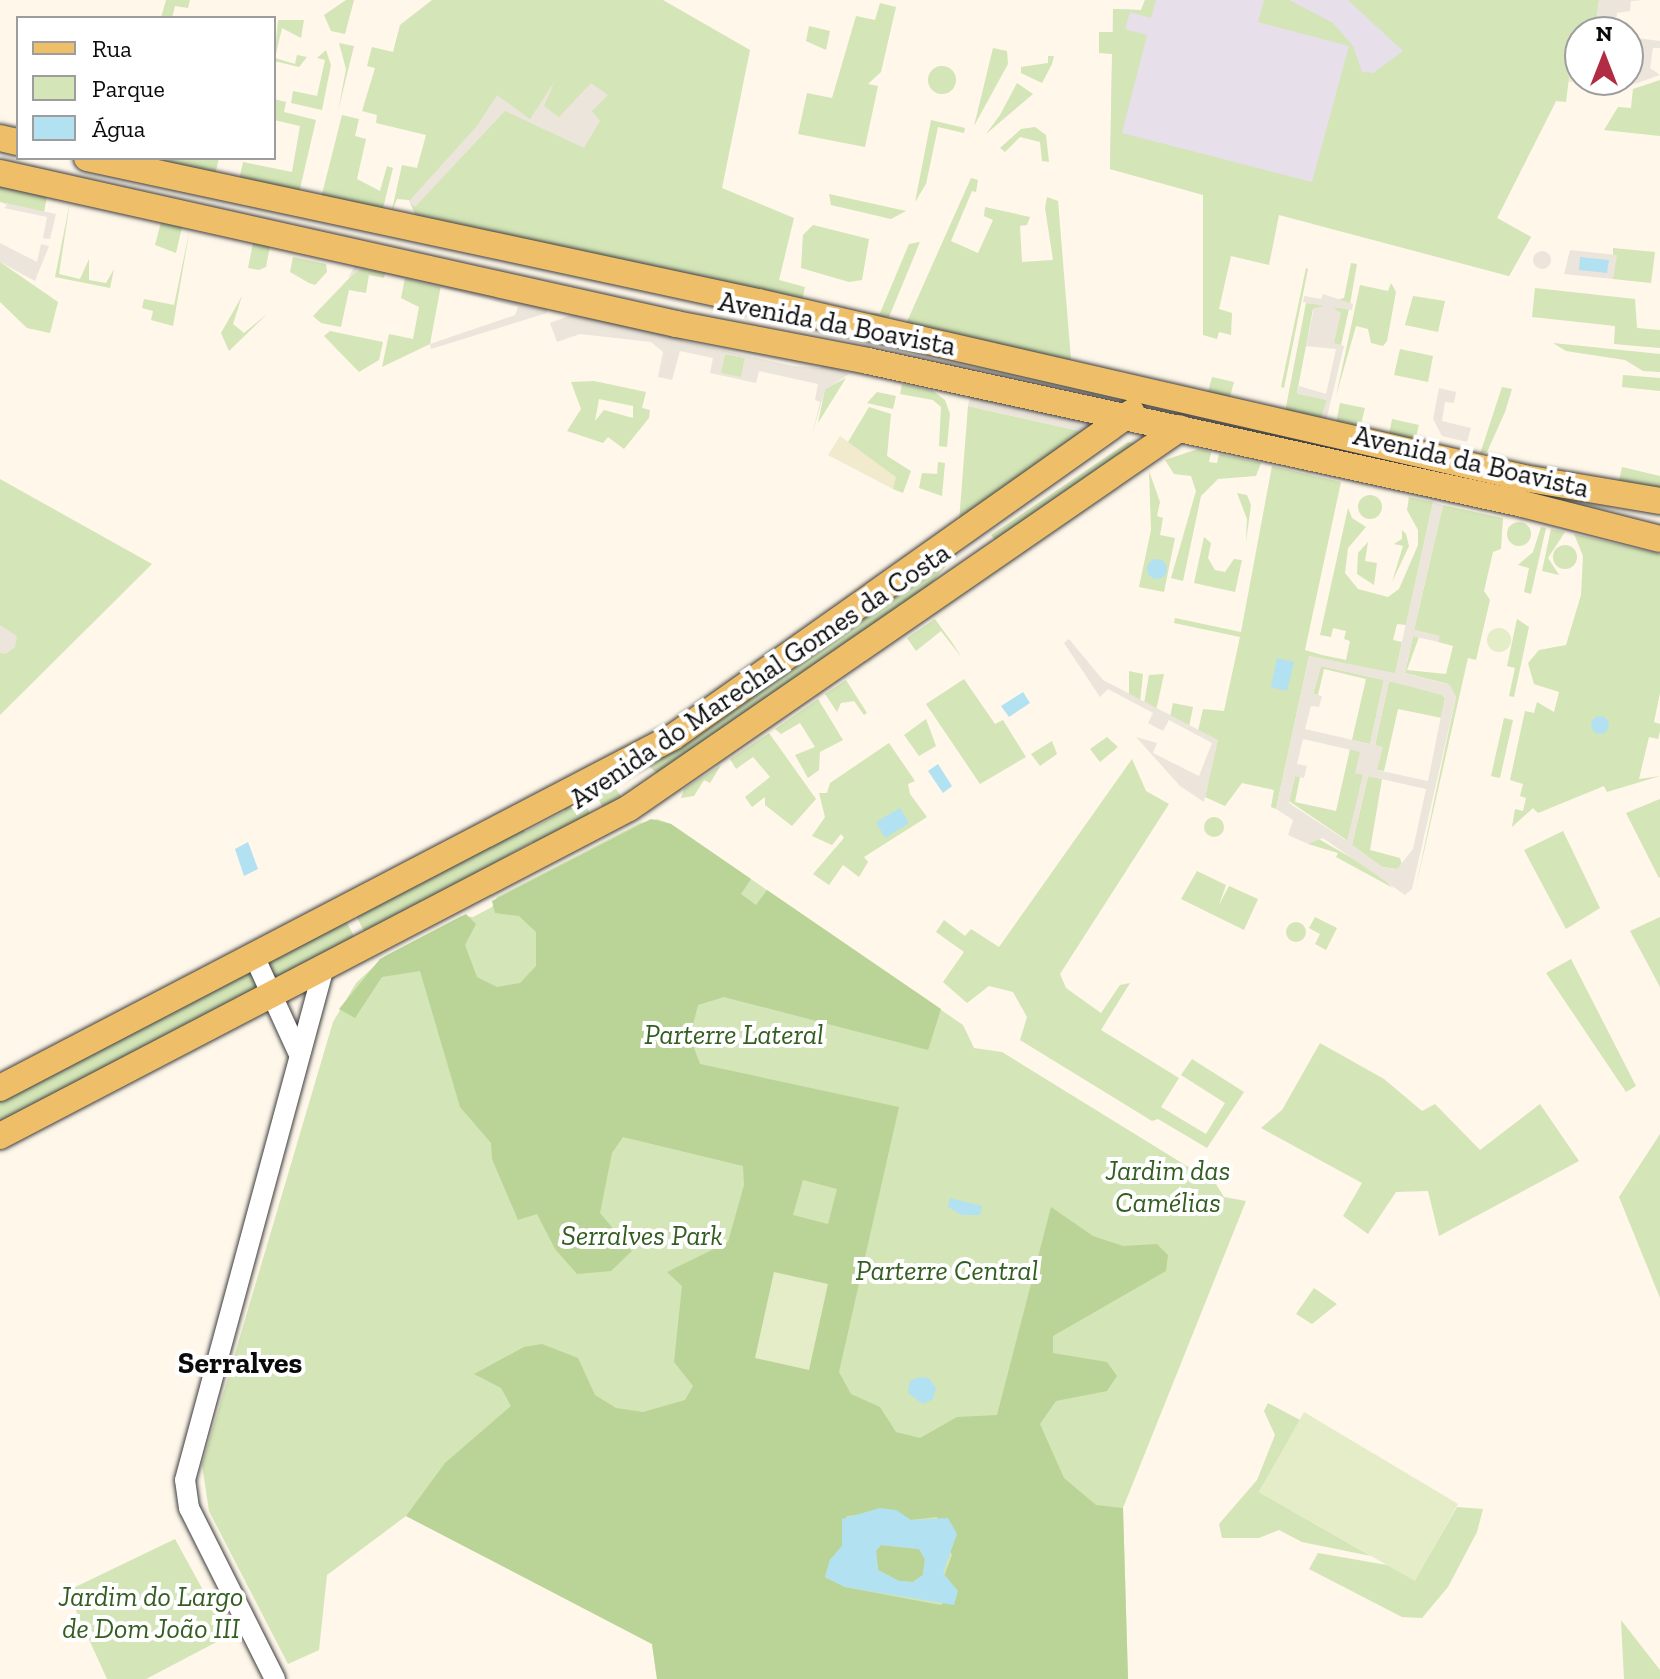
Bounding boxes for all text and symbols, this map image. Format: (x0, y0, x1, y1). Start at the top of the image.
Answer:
legend (16, 16, 276, 160)
north arrow (1564, 16, 1644, 96)
text: N (1596, 20, 1612, 47)
text: Rua (92, 34, 132, 63)
text: Parque (92, 74, 165, 103)
text: Água (92, 114, 145, 143)
street label: Avenida da Boavista (716, 285, 958, 363)
street label: Avenida da Boavista (1350, 419, 1592, 505)
street label: Avenida do Marechal Gomes da Costa (564, 536, 956, 816)
park label: Parterre Lateral (644, 1018, 824, 1052)
park label: Jardim das Camélias (1105, 1154, 1231, 1220)
park label: Serralves Park (561, 1219, 723, 1253)
park label: Parterre Central (856, 1254, 1038, 1288)
district label: Serralves (178, 1345, 302, 1381)
park label: Jardim do Largo de Dom João III (58, 1580, 244, 1646)

